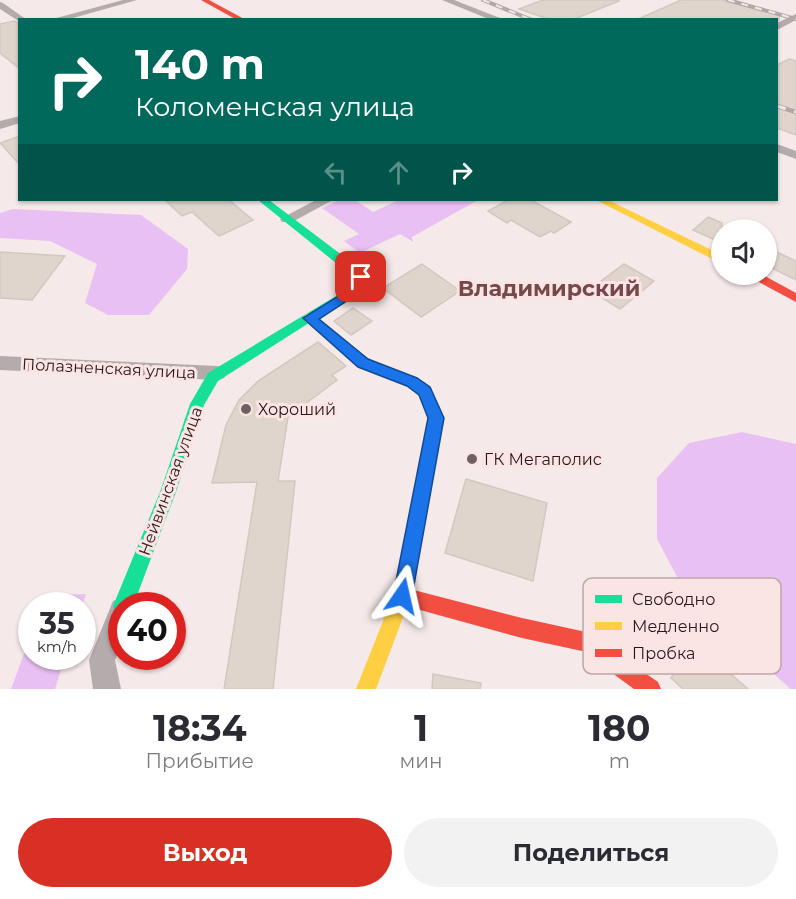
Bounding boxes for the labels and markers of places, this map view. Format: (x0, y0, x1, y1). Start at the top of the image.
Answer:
pin (335, 251, 386, 302)
place label: Хороший (258, 400, 336, 419)
marker: Хороший (239, 402, 253, 416)
place label: ГК Мегаполис (484, 450, 602, 469)
marker: ГК Мегаполис (465, 452, 479, 466)

